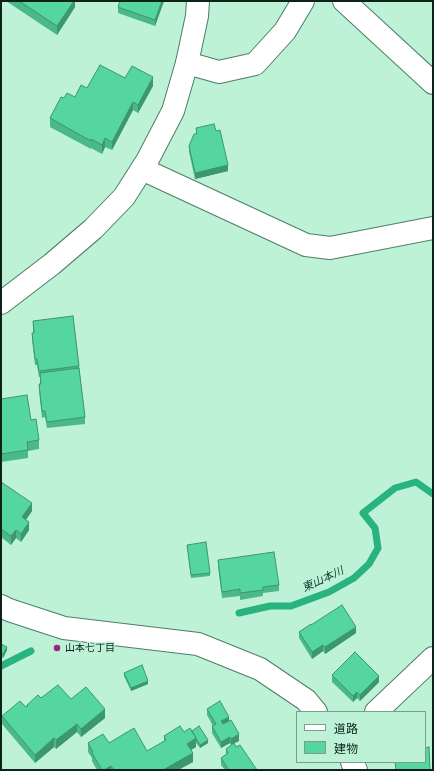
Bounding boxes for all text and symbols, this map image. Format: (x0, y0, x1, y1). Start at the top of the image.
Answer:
water label: 東山本川 (300, 565, 346, 595)
place label: 山本七丁目 (65, 642, 115, 654)
marker: 山本七丁目 (52, 643, 62, 653)
legend (296, 711, 426, 763)
text: 道路 (334, 722, 358, 736)
text: 建物 (334, 742, 358, 756)

